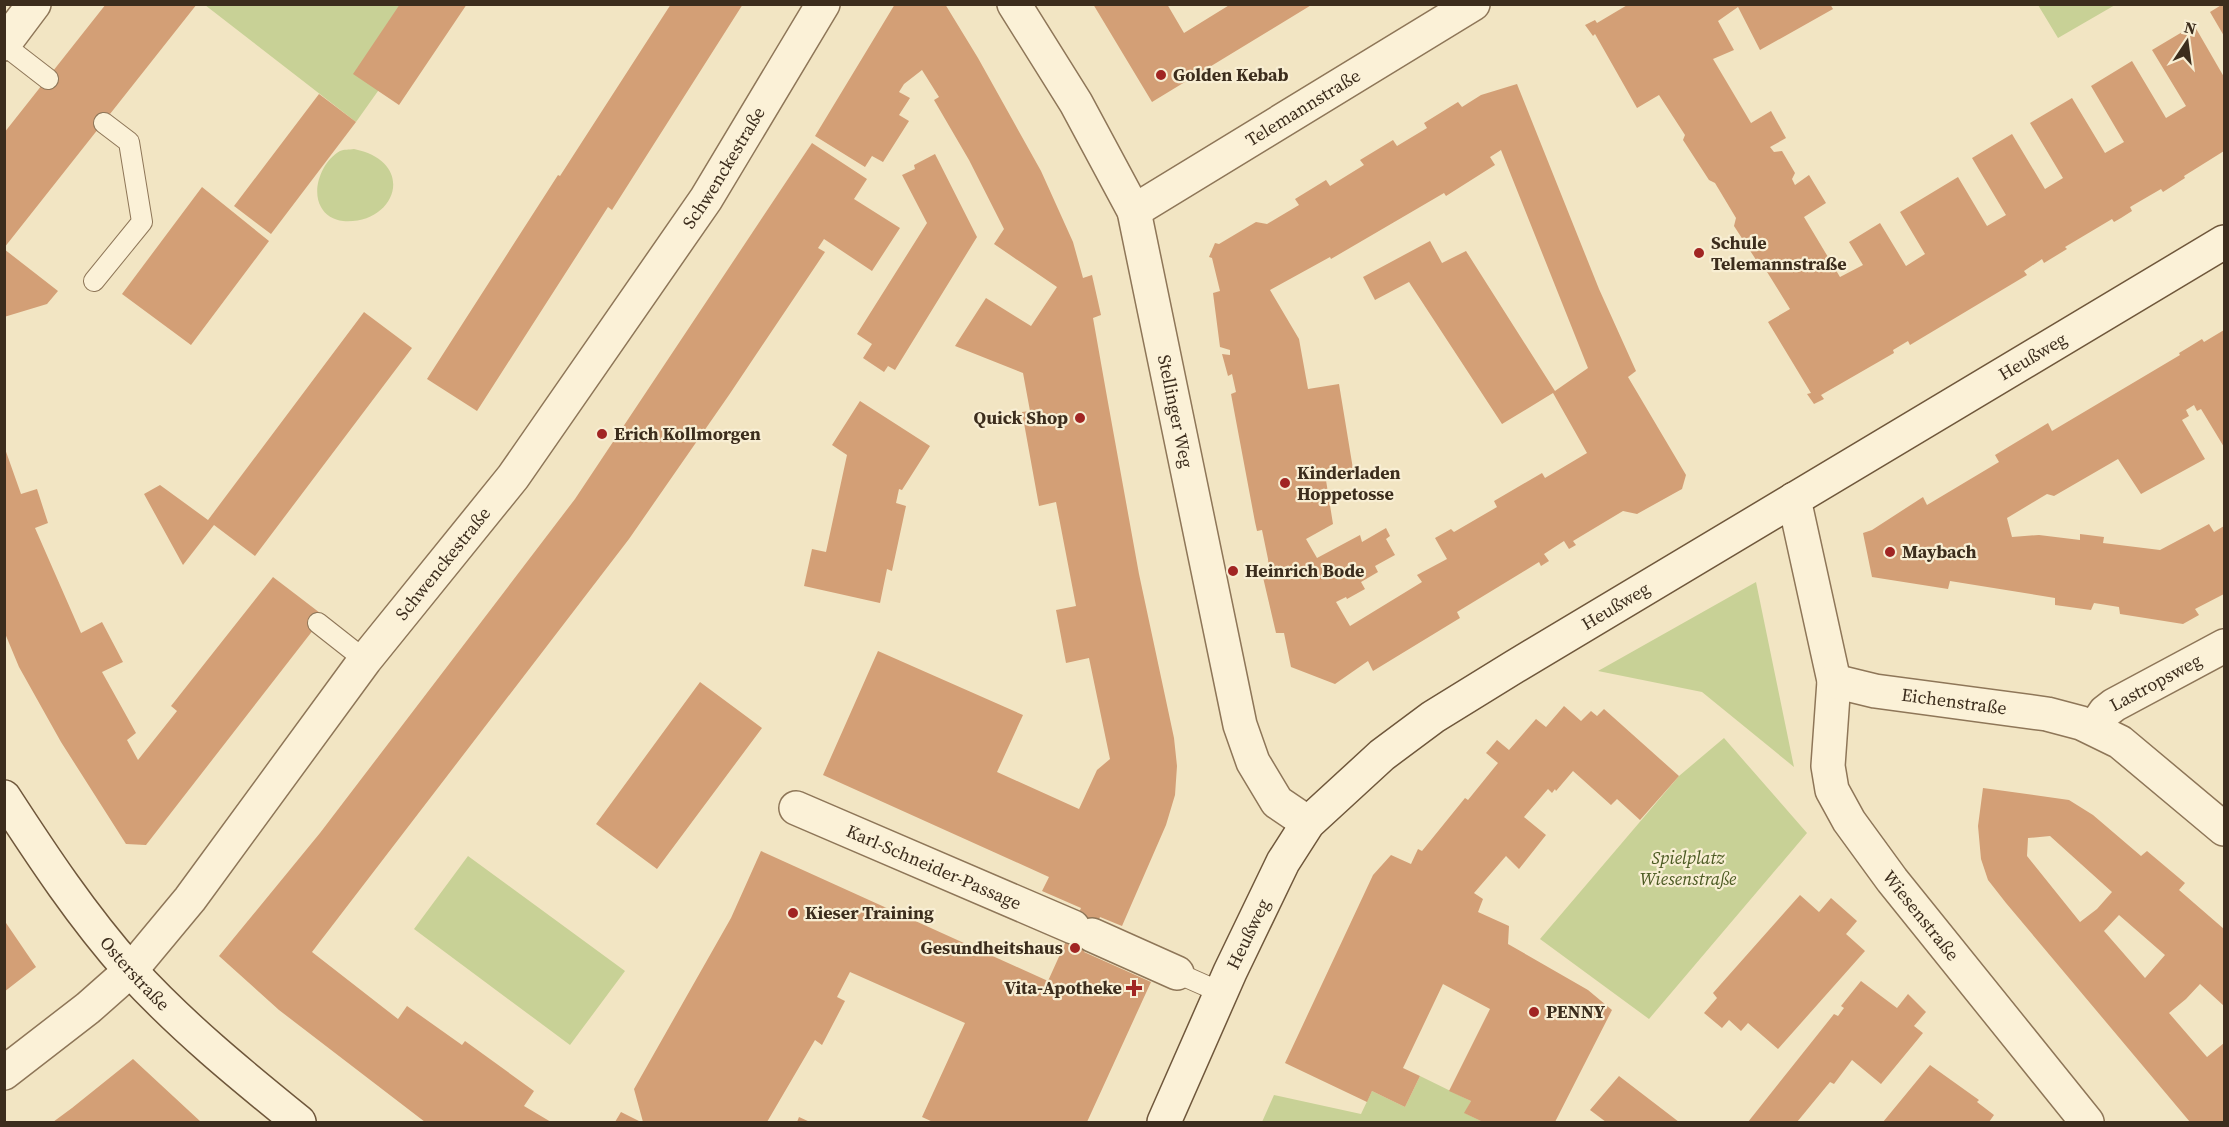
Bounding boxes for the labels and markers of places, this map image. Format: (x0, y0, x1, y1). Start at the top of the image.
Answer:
place label: Golden Kebab (1173, 62, 1289, 87)
marker: Golden Kebab (1154, 68, 1168, 82)
place label: Schule Telemannstraße (1711, 230, 1847, 276)
marker: Schule Telemannstraße (1692, 246, 1706, 260)
place label: Quick Shop (974, 405, 1068, 430)
marker: Quick Shop (1073, 411, 1087, 425)
place label: Erich Kollmorgen (614, 421, 761, 446)
marker: Erich Kollmorgen (595, 427, 609, 441)
place label: Kinderladen Hoppetosse (1297, 460, 1401, 506)
marker: Kinderladen Hoppetosse (1278, 476, 1292, 490)
place label: Maybach (1902, 539, 1977, 564)
marker: Maybach (1883, 545, 1897, 559)
place label: Heinrich Bode (1245, 558, 1364, 583)
marker: Heinrich Bode (1226, 564, 1240, 578)
place label: Kieser Training (805, 900, 934, 925)
marker: Kieser Training (786, 906, 800, 920)
place label: Gesundheitshaus (921, 935, 1063, 960)
marker: Gesundheitshaus (1068, 941, 1082, 955)
place label: Vita-Apotheke (1004, 975, 1122, 1000)
marker: Vita-Apotheke (1127, 981, 1141, 995)
place label: PENNY (1546, 999, 1606, 1024)
marker: PENNY (1527, 1005, 1541, 1019)

